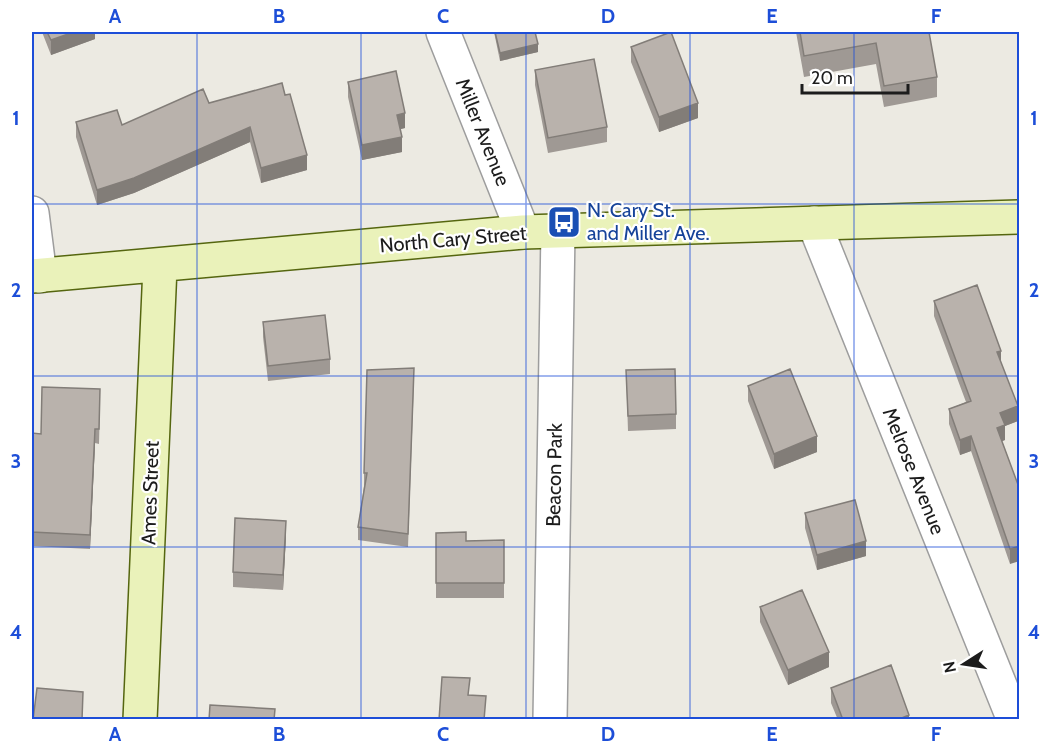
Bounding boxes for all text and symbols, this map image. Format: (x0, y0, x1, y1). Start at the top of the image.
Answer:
text: A (109, 4, 122, 28)
text: B (273, 4, 285, 28)
text: C (437, 4, 449, 28)
text: D (601, 4, 615, 28)
text: E (766, 4, 778, 28)
text: F (931, 4, 942, 28)
scale bar (802, 57, 908, 95)
text: 20 m (811, 67, 853, 89)
street label: Miller Avenue (451, 75, 515, 189)
text: 1 (12, 106, 20, 130)
text: 1 (1030, 106, 1038, 130)
place label: N. Cary St. and Miller Ave. (587, 198, 710, 245)
bus stop icon: N. Cary St. and Miller Ave. (546, 204, 582, 240)
street label: North Cary Street (379, 221, 528, 257)
text: 2 (11, 278, 21, 302)
text: 2 (1029, 278, 1039, 302)
street label: Melrose Avenue (878, 404, 950, 538)
street label: Beacon Park (541, 423, 567, 527)
street label: Ames Street (136, 440, 164, 546)
text: 3 (11, 449, 21, 473)
text: 3 (1029, 449, 1039, 473)
text: 4 (10, 620, 22, 644)
text: 4 (1028, 620, 1040, 644)
north arrow (934, 634, 994, 694)
text: N (939, 660, 960, 675)
text: A (109, 722, 122, 746)
text: B (273, 722, 285, 746)
text: C (437, 722, 449, 746)
text: D (601, 722, 615, 746)
text: E (766, 722, 778, 746)
text: F (931, 722, 942, 746)

